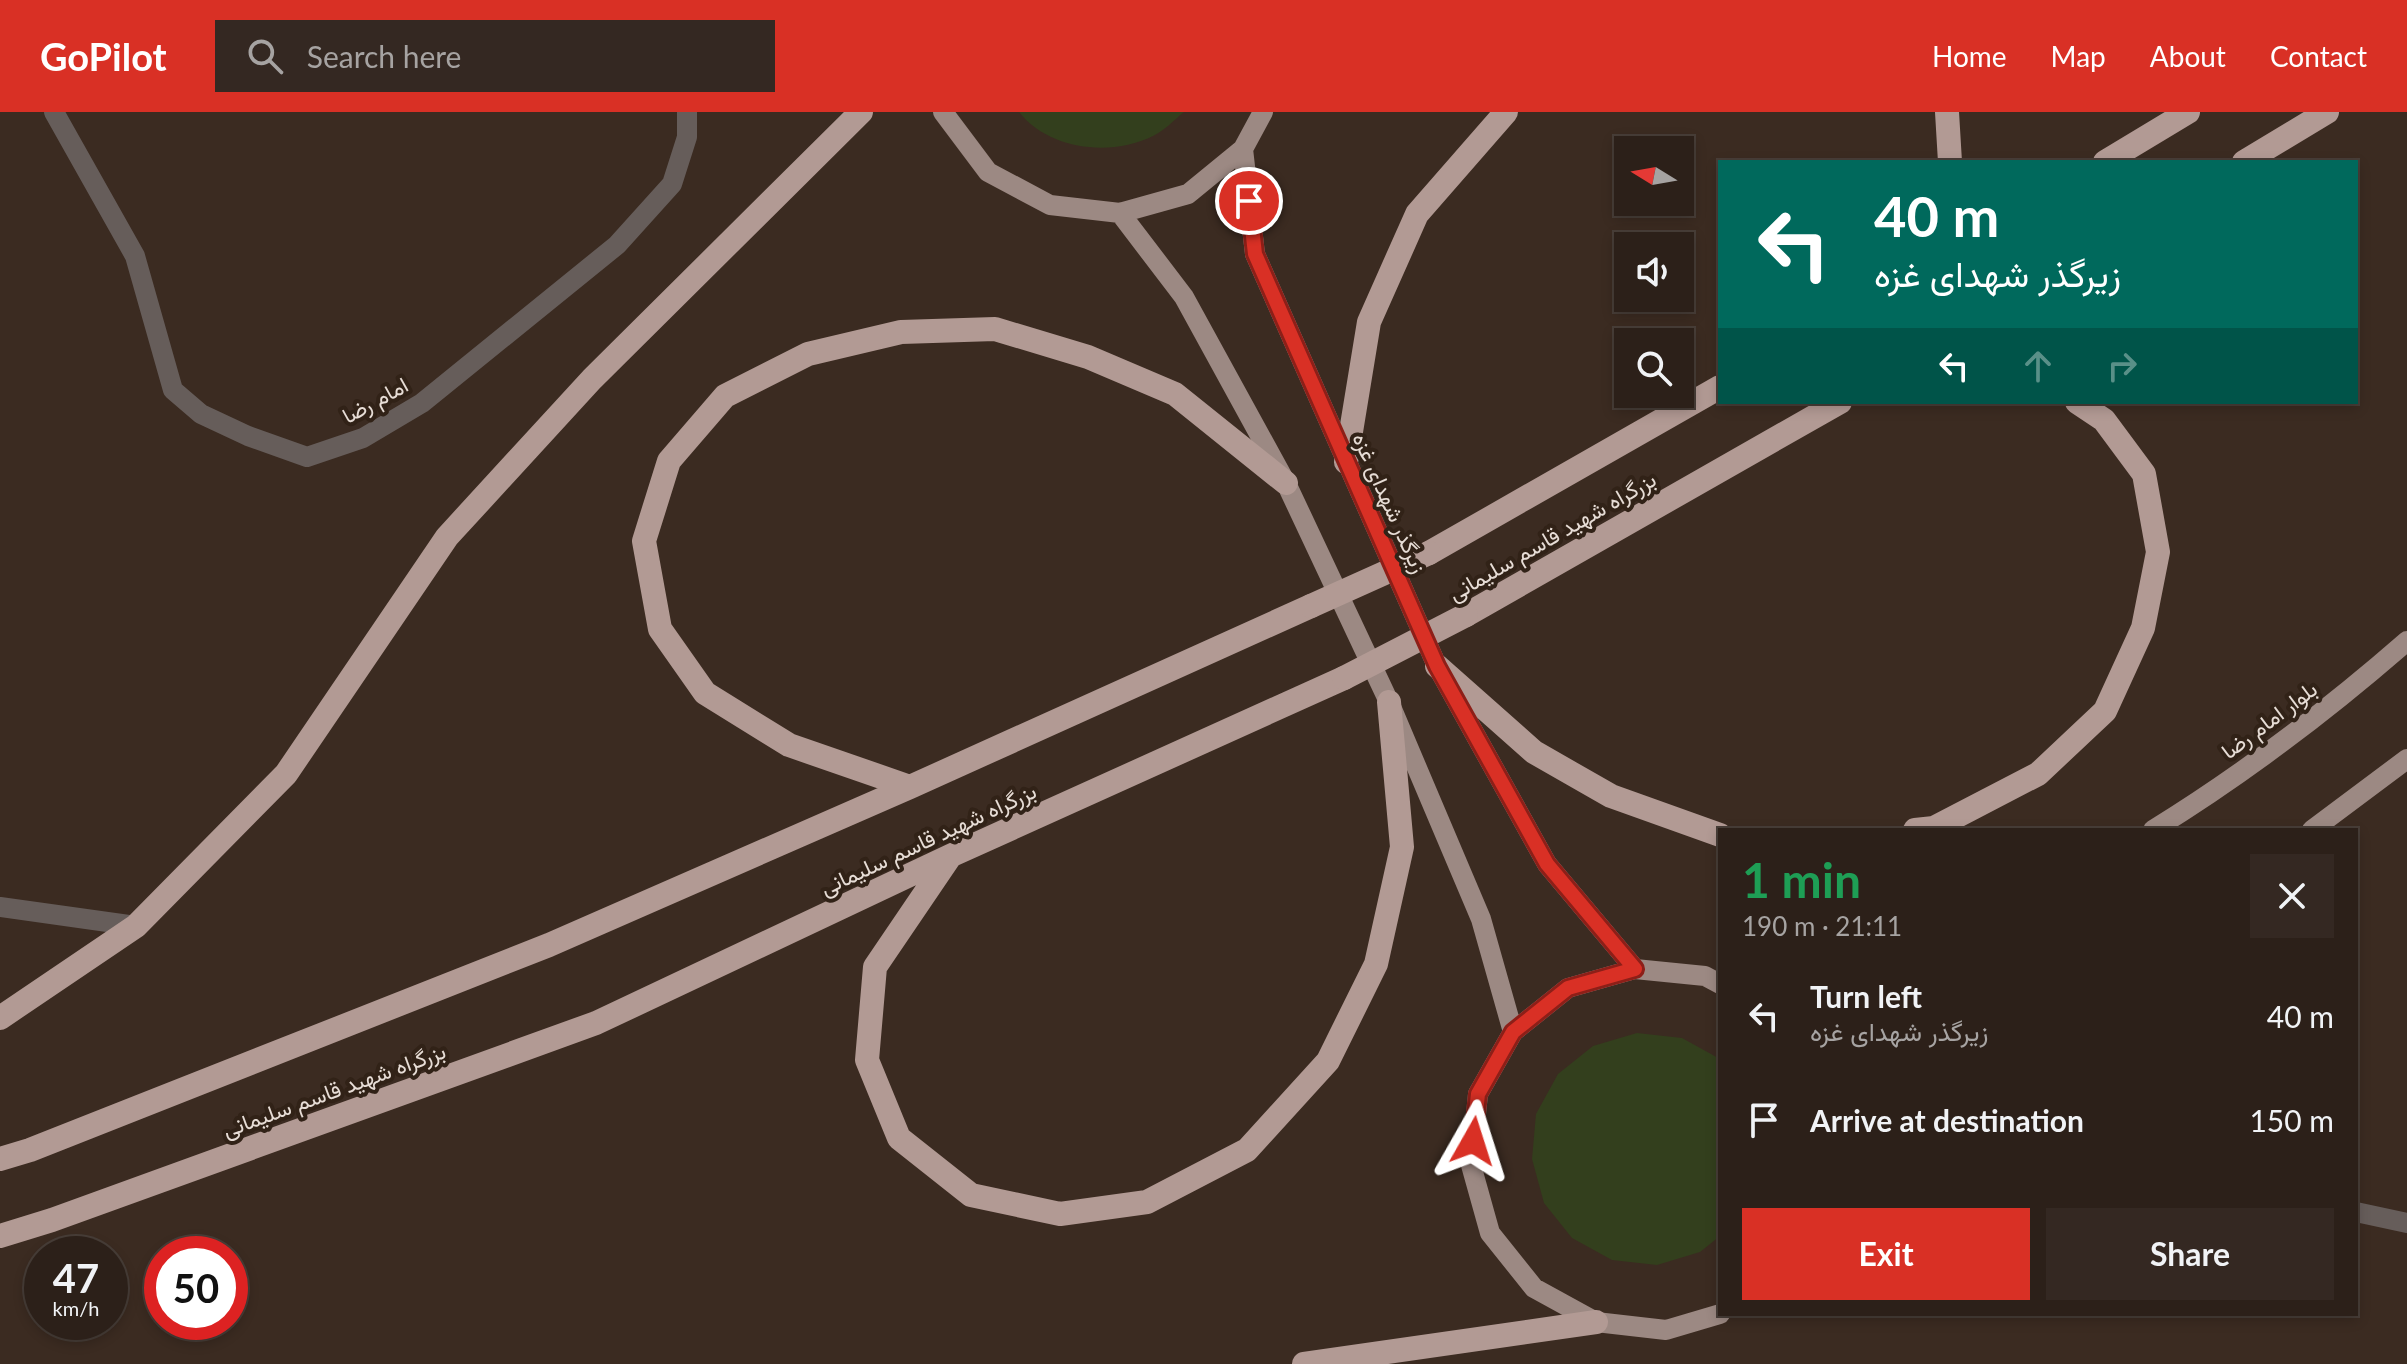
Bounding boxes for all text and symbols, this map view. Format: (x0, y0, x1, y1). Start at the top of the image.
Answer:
search box (215, 20, 775, 92)
text: GoPilot (40, 33, 167, 79)
icon: search (243, 34, 287, 78)
text: Search here (307, 38, 461, 74)
text: Home (1932, 39, 2007, 73)
text: Map (2051, 39, 2106, 73)
text: About (2150, 39, 2226, 73)
text: Contact (2270, 39, 2367, 73)
north arrow (1614, 136, 1694, 216)
map controls (1614, 136, 1694, 408)
pin (1215, 167, 1283, 235)
icon: arrive (1227, 179, 1271, 223)
text: 40 m (1874, 182, 1999, 249)
icon: left (1742, 192, 1846, 296)
button: sound (1614, 232, 1694, 312)
text: زیرگذر شهدای غزه (1874, 251, 2121, 295)
button: search (1614, 328, 1694, 408)
icon: left (1932, 344, 1976, 388)
icon: ahead (2016, 344, 2060, 388)
icon: right (2100, 344, 2144, 388)
street label: امام رضا (337, 370, 413, 430)
street label: زیرگذر شهدای غزه (1347, 428, 1433, 578)
street label: بزرگراه شهید قاسم سلیمانی (1443, 465, 1661, 608)
street label: بلوار امام رضا (2216, 675, 2323, 766)
street label: بزرگراه شهید قاسم سلیمانی (815, 777, 1041, 902)
text: 1 min (1742, 851, 1861, 908)
button: close (2250, 854, 2334, 938)
text: 190 m · 21:11 (1742, 910, 1902, 942)
text: Turn left (1810, 978, 1922, 1014)
icon: left (1742, 994, 1786, 1038)
text: 40 m (2267, 998, 2334, 1034)
text: زیرگذر شهدای غزه (1810, 1015, 1988, 1047)
street label: بزرگراه شهید قاسم سلیمانی (219, 1037, 450, 1144)
icon: arrive (1742, 1098, 1786, 1142)
position arrow (1431, 1099, 1515, 1183)
text: Arrive at destination (1810, 1102, 2084, 1138)
text: 150 m (2249, 1102, 2334, 1138)
button: Exit (1742, 1208, 2030, 1300)
button: Share (2046, 1208, 2334, 1300)
speed limit sign: 50 (144, 1236, 248, 1340)
text: 47 (53, 1254, 99, 1302)
text: km/h (53, 1296, 99, 1320)

